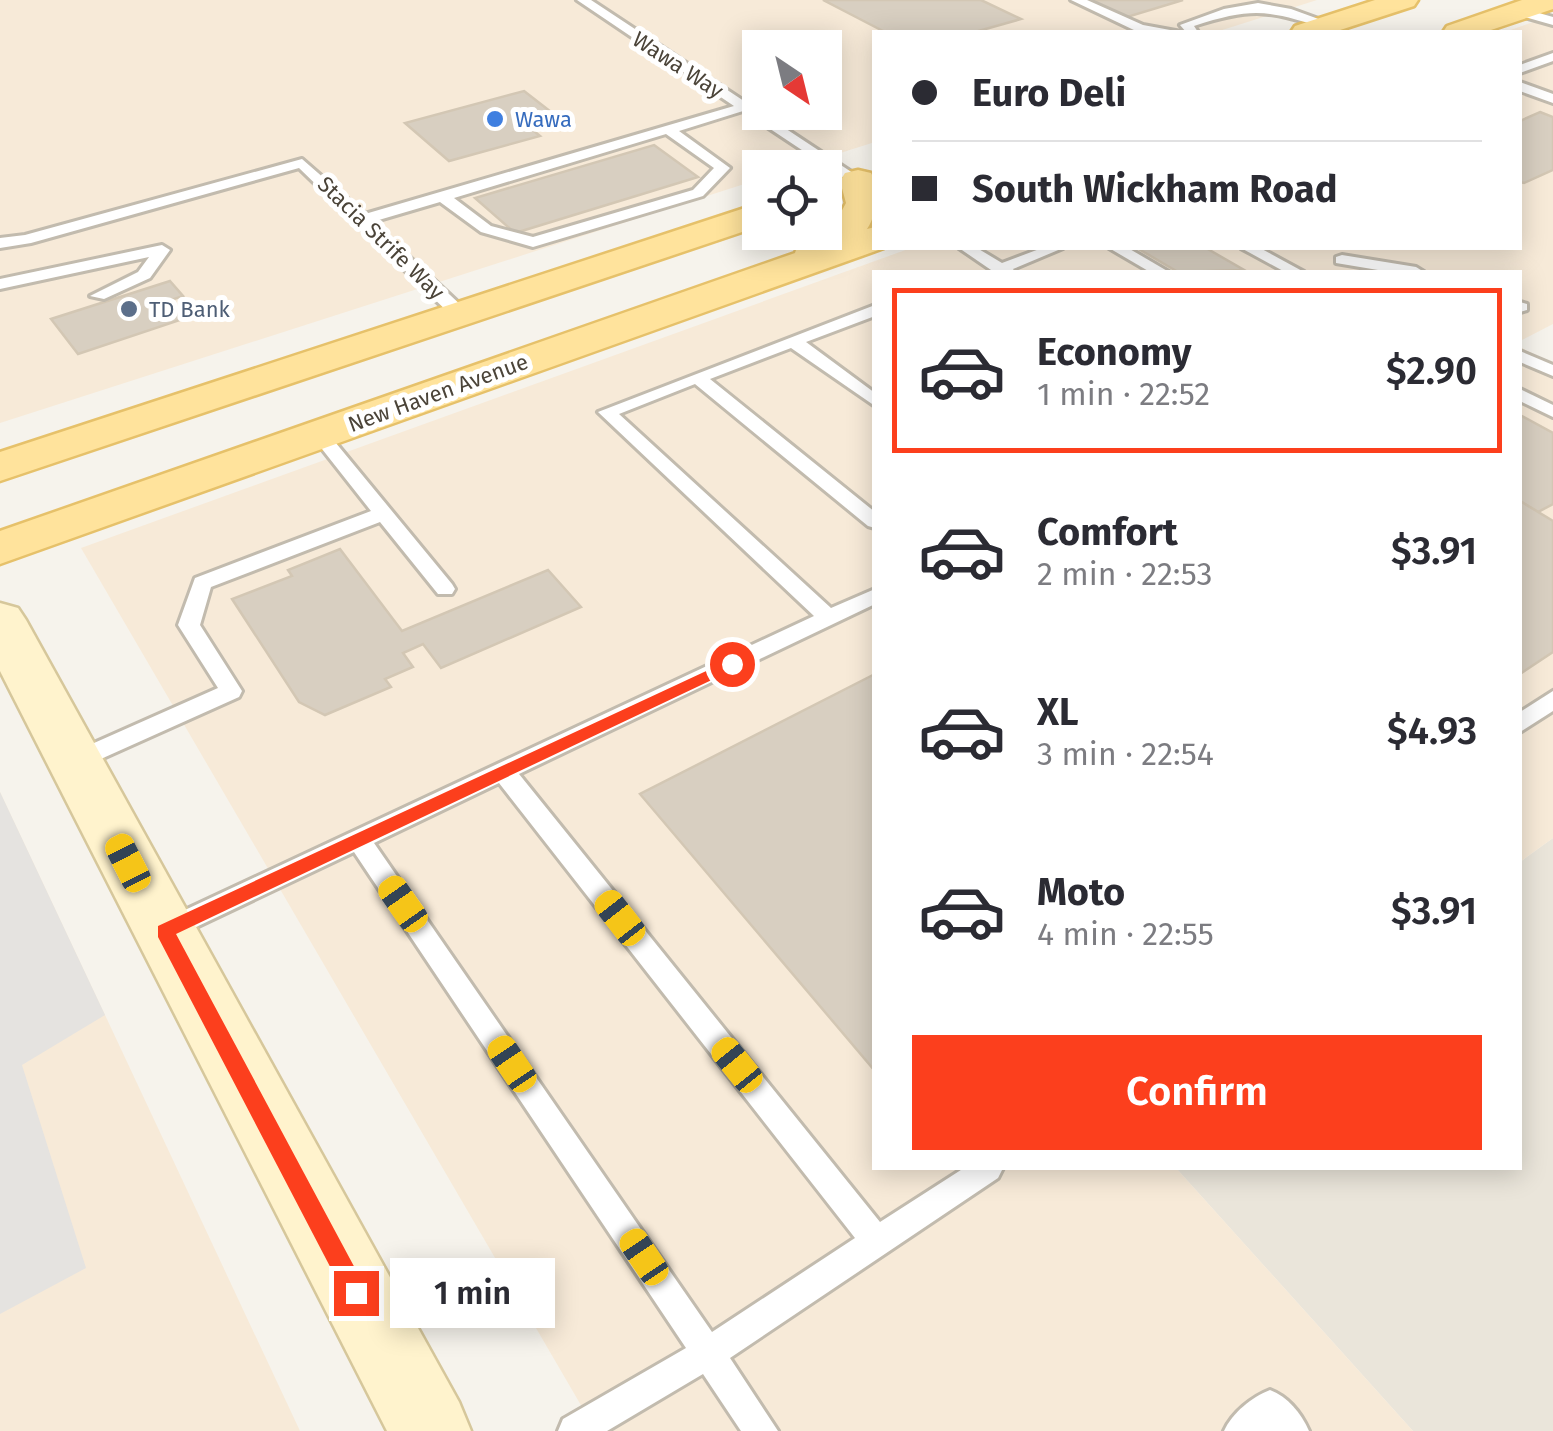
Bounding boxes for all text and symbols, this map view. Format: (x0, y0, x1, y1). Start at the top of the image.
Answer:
street label: Wawa Way (628, 26, 729, 104)
north arrow (742, 30, 842, 130)
map controls (742, 30, 842, 250)
text: Euro Deli (972, 70, 1126, 116)
place label: Wawa (515, 106, 572, 133)
marker: Wawa (484, 108, 506, 130)
button: locate (742, 150, 842, 250)
text: South Wickham Road (972, 166, 1338, 212)
street label: Stacia Strife Way (312, 171, 450, 305)
place label: TD Bank (149, 296, 231, 323)
marker: TD Bank (118, 298, 140, 320)
icon: car (917, 326, 1007, 416)
text: Economy (1037, 329, 1192, 375)
street label: New Haven Avenue (344, 348, 532, 438)
text: $2.90 (1386, 348, 1477, 394)
text: 1 min · 22:52 (1037, 375, 1210, 413)
icon: car (917, 506, 1007, 596)
text: Comfort (1037, 509, 1178, 555)
text: $3.91 (1391, 528, 1477, 574)
text: 2 min · 22:53 (1037, 555, 1212, 593)
route start (710, 642, 755, 687)
icon: car (917, 686, 1007, 776)
text: XL (1037, 689, 1079, 735)
text: $4.93 (1387, 708, 1477, 754)
text: 3 min · 22:54 (1037, 735, 1214, 773)
car (101, 829, 155, 897)
icon: car (917, 866, 1007, 956)
text: Moto (1037, 869, 1125, 915)
car (374, 871, 432, 937)
car (590, 885, 650, 951)
text: $3.91 (1391, 888, 1477, 934)
text: 4 min · 22:55 (1037, 915, 1214, 953)
car (483, 1031, 541, 1097)
car (706, 1032, 768, 1098)
button: Confirm (912, 1035, 1482, 1150)
car (615, 1224, 673, 1290)
callout: 1 min (391, 1258, 556, 1328)
route end (334, 1271, 379, 1316)
text: 1 min (434, 1274, 511, 1312)

